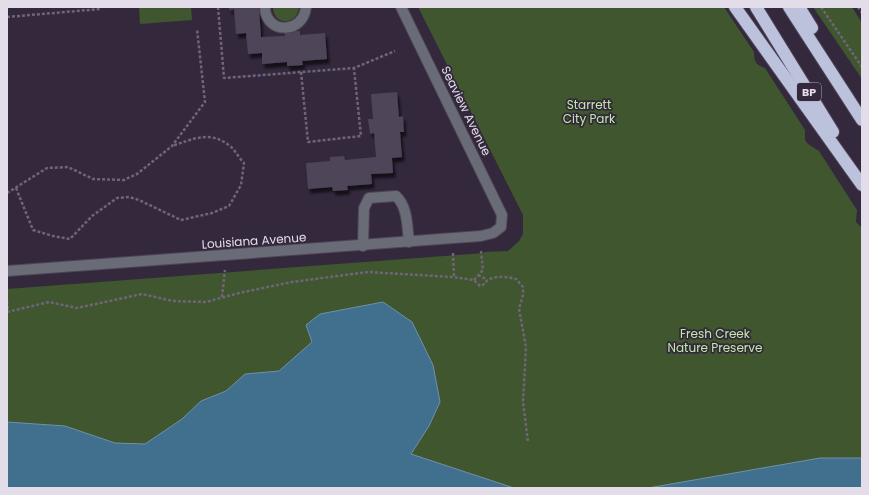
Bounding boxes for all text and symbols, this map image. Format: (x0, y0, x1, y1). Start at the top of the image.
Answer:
street label: Seaview Avenue (437, 63, 496, 158)
road number: BP (797, 83, 821, 101)
park label: Starrett City Park (563, 96, 616, 127)
street label: Louisiana Avenue (201, 228, 307, 253)
park label: Fresh Creek Nature Preserve (668, 325, 762, 356)

